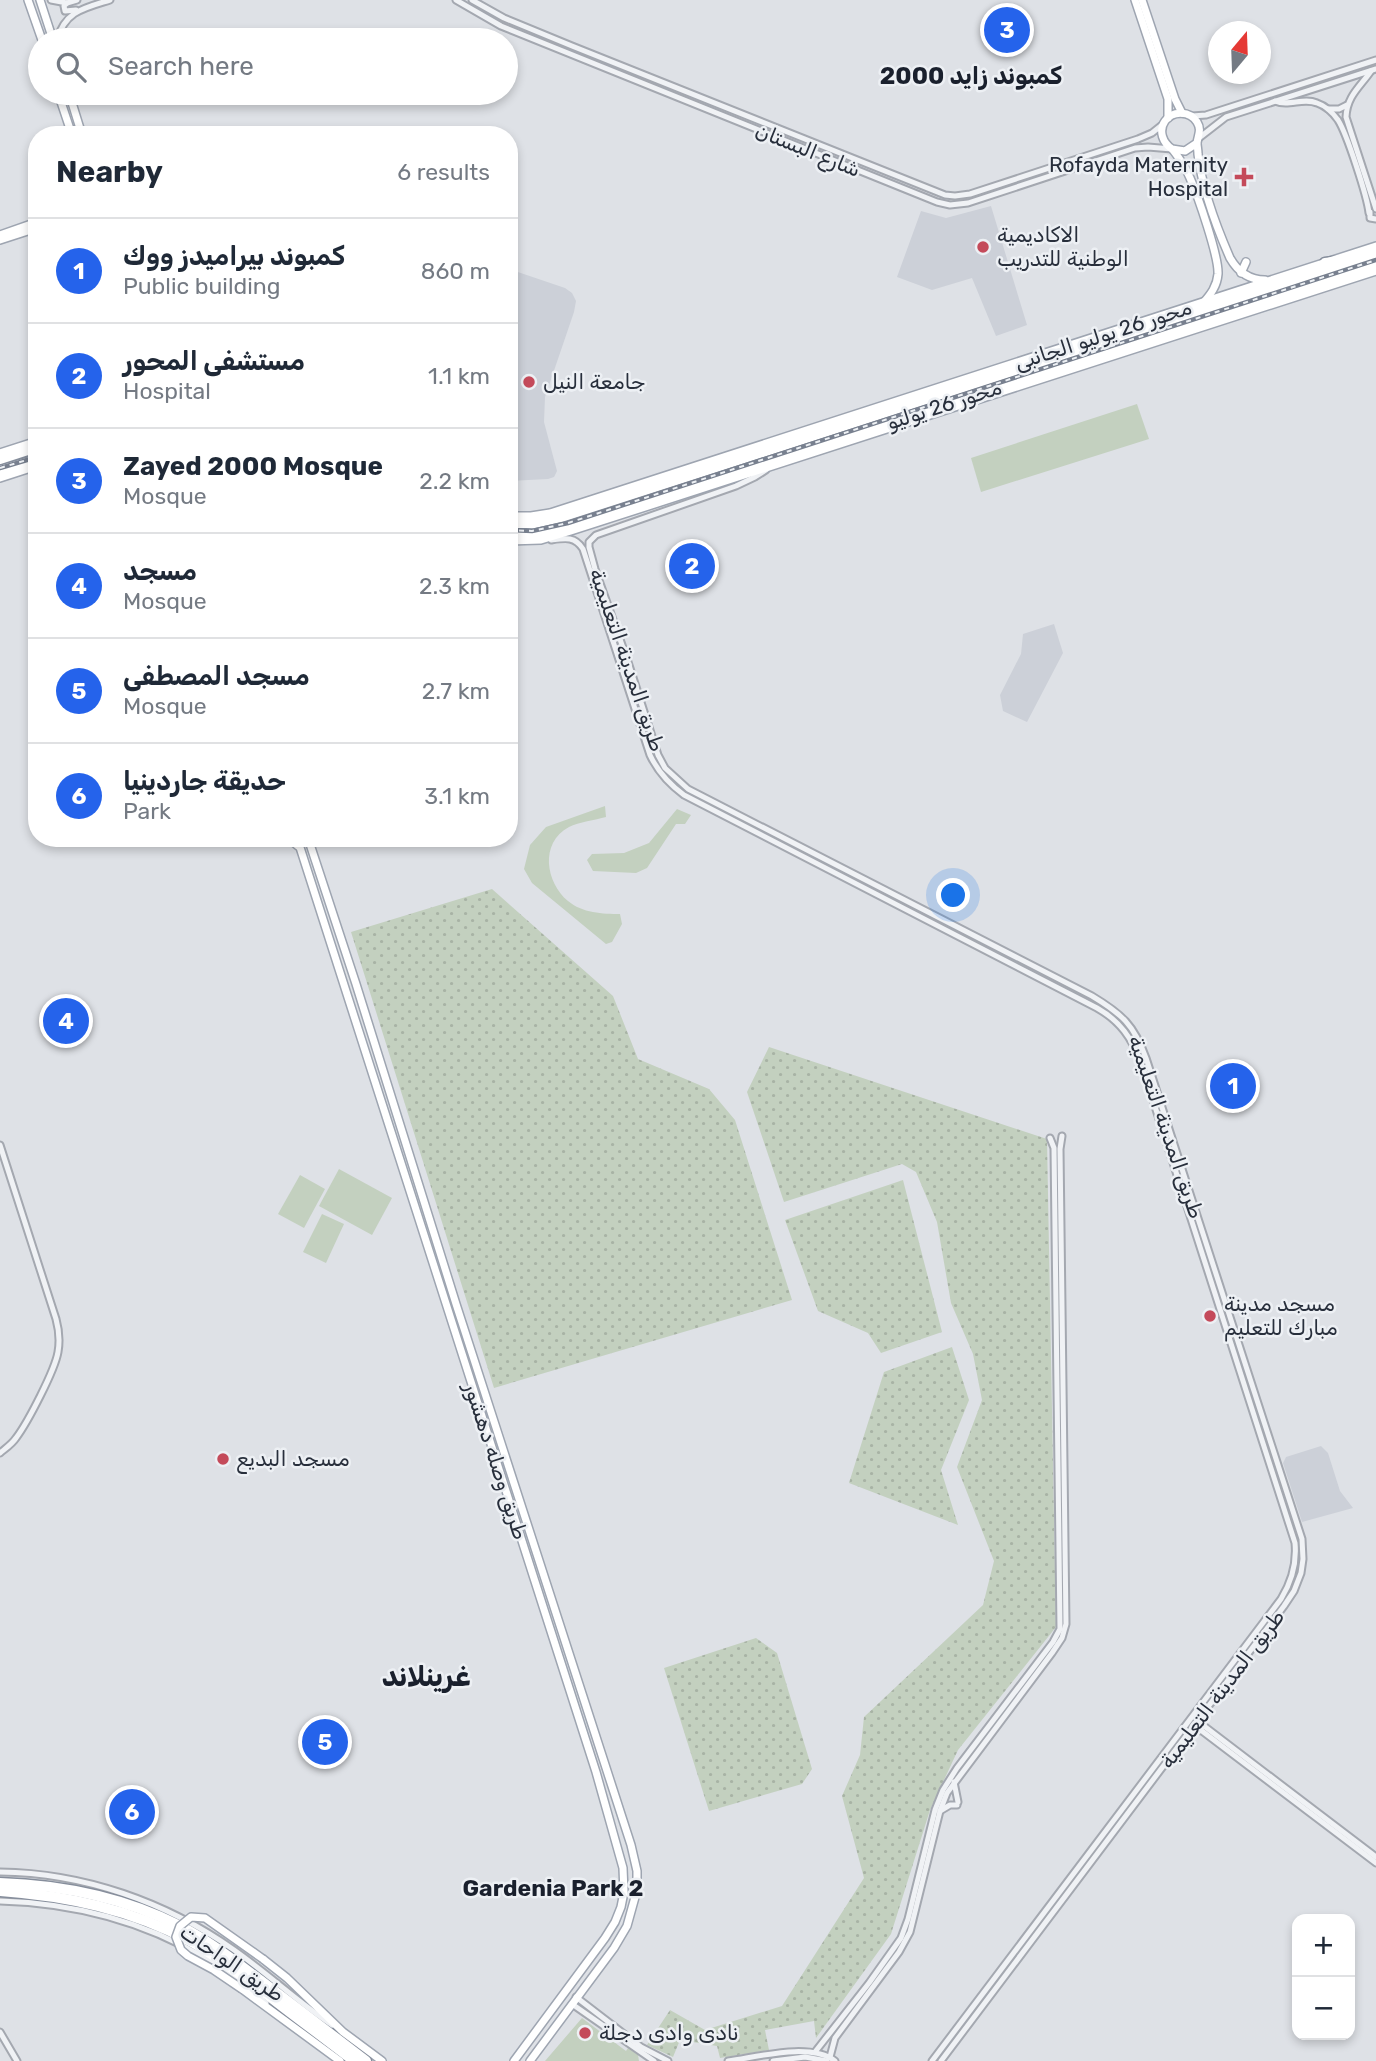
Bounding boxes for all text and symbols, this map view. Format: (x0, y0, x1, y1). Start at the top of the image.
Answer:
pin: 3 (984, 4, 1030, 56)
north arrow (1208, 21, 1271, 84)
search box (28, 28, 518, 105)
icon: search (52, 48, 90, 86)
text: Search here (108, 51, 254, 82)
district label: كمبوند زايد 2000 (880, 62, 1062, 90)
street label: شارع البستان (751, 117, 864, 184)
place label: Rofayda Maternity Hospital (1049, 152, 1228, 201)
text: Nearby (56, 154, 163, 190)
text: 6 results (397, 158, 490, 186)
marker: Rofayda Maternity Hospital (1234, 167, 1254, 187)
place label: الاكاديمية الوطنية للتدريب (997, 222, 1129, 271)
marker: الاكاديمية الوطنية للتدريب (975, 239, 991, 255)
text: كمبوند بيراميدز ووك (123, 241, 345, 272)
text: 1 (73, 257, 85, 285)
text: 860 m (421, 257, 490, 285)
text: Public building (123, 272, 280, 300)
street label: محور 26 يوليو الجانبى (1011, 294, 1195, 375)
text: مستشفى المحور (123, 346, 305, 377)
text: 2 (72, 362, 86, 390)
text: 1.1 km (428, 362, 490, 390)
place label: جامعة النيل (543, 369, 645, 394)
marker: جامعة النيل (521, 374, 537, 390)
street label: محور 26 يوليو (883, 374, 1005, 435)
text: Hospital (123, 377, 211, 405)
text: Zayed 2000 Mosque (123, 451, 383, 482)
text: 3 (71, 467, 87, 495)
text: 2.2 km (419, 467, 490, 495)
text: Mosque (123, 482, 207, 510)
pin: 2 (669, 540, 715, 592)
text: مسجد (123, 556, 197, 587)
street label: طريق المدينة التعليمية (584, 565, 671, 755)
text: 4 (71, 572, 87, 600)
text: 2.3 km (419, 572, 490, 600)
text: Mosque (123, 587, 207, 615)
text: مسجد المصطفى (123, 661, 310, 692)
text: 5 (72, 677, 86, 705)
text: 2.7 km (422, 677, 490, 705)
text: Mosque (123, 692, 207, 720)
text: حديقة جاردينيا (123, 766, 286, 797)
text: 6 (72, 782, 86, 810)
text: 3.1 km (424, 782, 490, 810)
text: Park (123, 797, 171, 825)
your location (936, 878, 970, 912)
pin: 4 (43, 995, 89, 1047)
street label: طريق المدينة التعليمية (1123, 1032, 1210, 1222)
pin: 1 (1210, 1060, 1256, 1112)
place label: مسجد مدينة مبارك للتعليم (1224, 1291, 1338, 1342)
marker: مسجد مدينة مبارك للتعليم (1202, 1308, 1218, 1324)
street label: طريق وصله دهشور (458, 1377, 534, 1543)
place label: مسجد البديع (237, 1446, 350, 1474)
marker: مسجد البديع (215, 1451, 231, 1467)
street label: طريق المدينة التعليمية (1154, 1605, 1289, 1773)
district label: غرينلاند (382, 1660, 471, 1693)
pin: 5 (302, 1716, 348, 1768)
pin: 6 (109, 1786, 155, 1838)
district label: Gardenia Park 2 (463, 1874, 643, 1902)
map controls (1292, 1914, 1355, 2040)
button: + (1292, 1914, 1355, 1977)
street label: طريق الواحات (175, 1919, 289, 2007)
button: − (1292, 1977, 1355, 2040)
place label: نادى وادى دجلة (599, 2020, 739, 2046)
marker: نادى وادى دجلة (577, 2025, 593, 2041)

